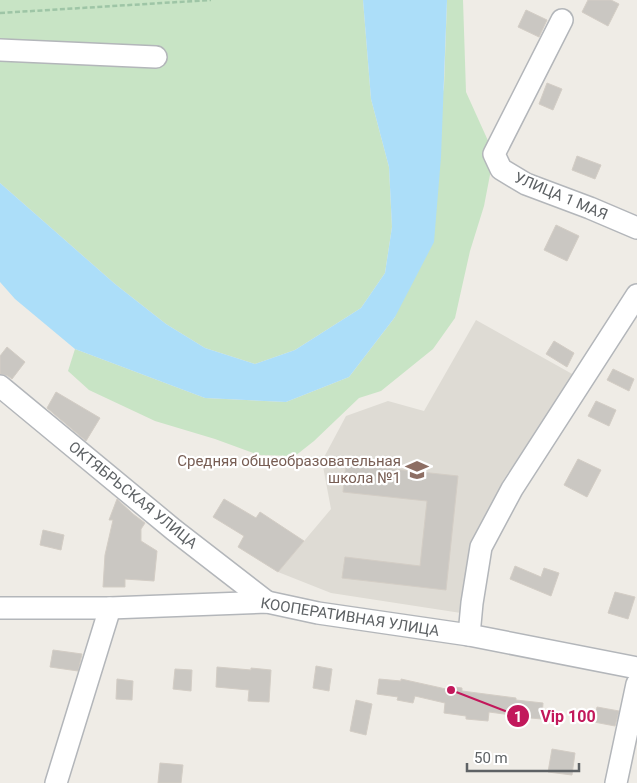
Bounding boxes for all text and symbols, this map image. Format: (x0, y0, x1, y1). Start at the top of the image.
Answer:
street label: УЛИЦА 1 МАЯ (512, 168, 610, 224)
street label: ОКТЯБРЬСКАЯ УЛИЦА (65, 438, 201, 553)
place label: Средняя общеобразовательная школа №1 (177, 452, 401, 487)
school or university icon: Средняя общеобразовательная школа №1 (404, 457, 430, 483)
street label: КООПЕРАТИВНАЯ УЛИЦА (259, 594, 441, 640)
callout: Vip 100 (505, 701, 606, 732)
text: Vip 100 (540, 707, 596, 726)
text: 1 (514, 708, 522, 726)
scale bar (467, 740, 580, 772)
text: 50 m (474, 749, 508, 767)

